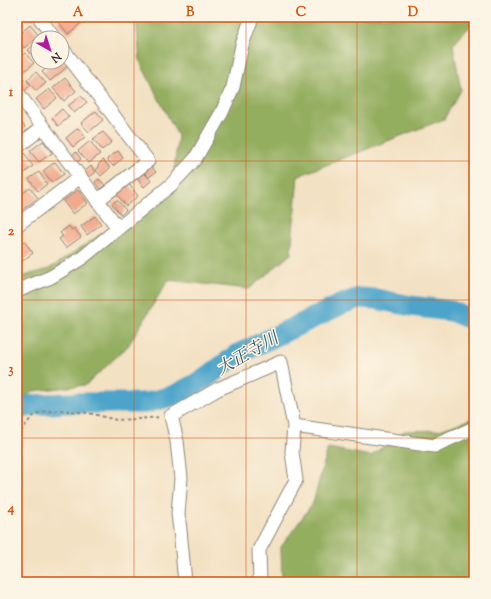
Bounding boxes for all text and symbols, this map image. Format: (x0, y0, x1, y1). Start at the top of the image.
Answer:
text: A (73, 4, 84, 22)
text: B (186, 4, 195, 22)
text: C (296, 4, 306, 22)
text: D (408, 4, 418, 22)
north arrow (30, 30, 70, 70)
text: N (47, 47, 65, 66)
text: 1 (9, 84, 14, 102)
text: 2 (8, 223, 15, 241)
water label: 大正寺川 (213, 326, 285, 382)
text: 3 (8, 361, 14, 379)
text: 4 (7, 500, 15, 518)

